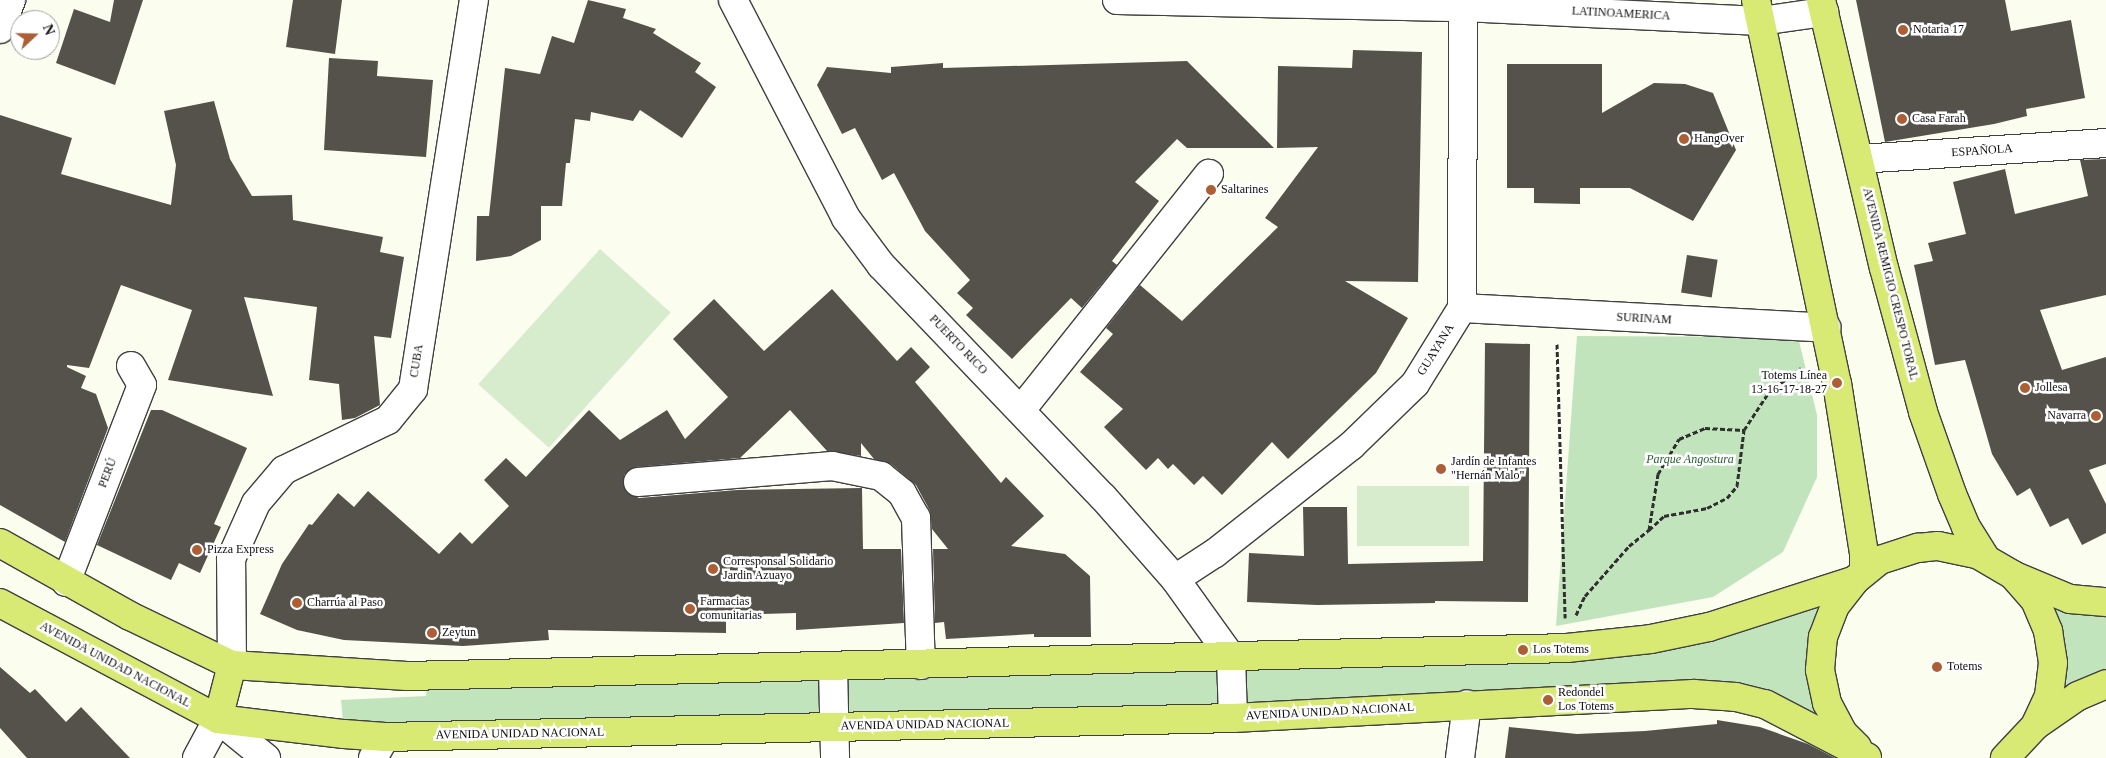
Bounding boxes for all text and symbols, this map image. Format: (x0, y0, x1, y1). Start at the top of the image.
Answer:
street label: LATINOAMERICA (1571, 4, 1671, 24)
north arrow (10, 10, 60, 60)
text: N (40, 22, 57, 37)
place label: Notaria 17 (1913, 23, 1964, 37)
marker: Notaria 17 (1897, 24, 1909, 36)
place label: Casa Farah (1912, 112, 1966, 126)
marker: Casa Farah (1896, 113, 1908, 125)
place label: HangOver (1694, 132, 1744, 146)
marker: HangOver (1678, 133, 1690, 145)
street label: ESPAÑOLA (1951, 142, 2013, 160)
place label: Saltarines (1221, 183, 1268, 197)
marker: Saltarines (1205, 184, 1217, 196)
street label: AVENIDA REMIGIO CRESPO TORAL (1859, 186, 1921, 382)
street label: SURINAM (1616, 310, 1672, 328)
street label: PUERTO RICO (926, 312, 990, 378)
street label: GUAYANA (1414, 321, 1458, 379)
street label: CUBA (407, 343, 427, 379)
place label: Totems Línea 13-16-17-18-27 (1751, 369, 1827, 397)
marker: Totems Línea 13-16-17-18-27 (1831, 377, 1843, 389)
place label: Jollesa (2035, 381, 2068, 395)
marker: Jollesa (2019, 382, 2031, 394)
place label: Navarra (2047, 409, 2086, 423)
marker: Navarra (2090, 410, 2102, 422)
park label: Parque Angostura (1646, 453, 1734, 467)
place label: Jardín de Infantes "Hernán Malo" (1451, 455, 1536, 483)
street label: PERÚ (96, 456, 120, 490)
marker: Jardín de Infantes "Hernán Malo" (1435, 463, 1447, 475)
place label: Pizza Express (207, 543, 274, 557)
marker: Pizza Express (191, 544, 203, 556)
place label: Corresponsal Solidario Jardin Azuayo (723, 555, 833, 583)
marker: Corresponsal Solidario Jardin Azuayo (707, 563, 719, 575)
place label: Farmacias comunitarias (700, 595, 762, 623)
place label: Charrúa al Paso (307, 596, 383, 610)
marker: Charrúa al Paso (291, 597, 303, 609)
marker: Farmacias comunitarias (684, 603, 696, 615)
street label: AVENIDA UNIDAD NACIONAL (37, 619, 193, 711)
place label: Zeytun (442, 626, 476, 640)
marker: Zeytun (426, 627, 438, 639)
place label: Los Totems (1533, 643, 1589, 657)
marker: Los Totems (1517, 644, 1529, 656)
place label: Totems (1947, 660, 1982, 674)
marker: Totems (1931, 661, 1943, 673)
place label: Redondel Los Totems (1558, 686, 1614, 714)
marker: Redondel Los Totems (1542, 694, 1554, 706)
street label: AVENIDA UNIDAD NACIONAL (1245, 700, 1415, 724)
street label: AVENIDA UNIDAD NACIONAL (840, 716, 1010, 734)
street label: AVENIDA UNIDAD NACIONAL (435, 725, 605, 743)

